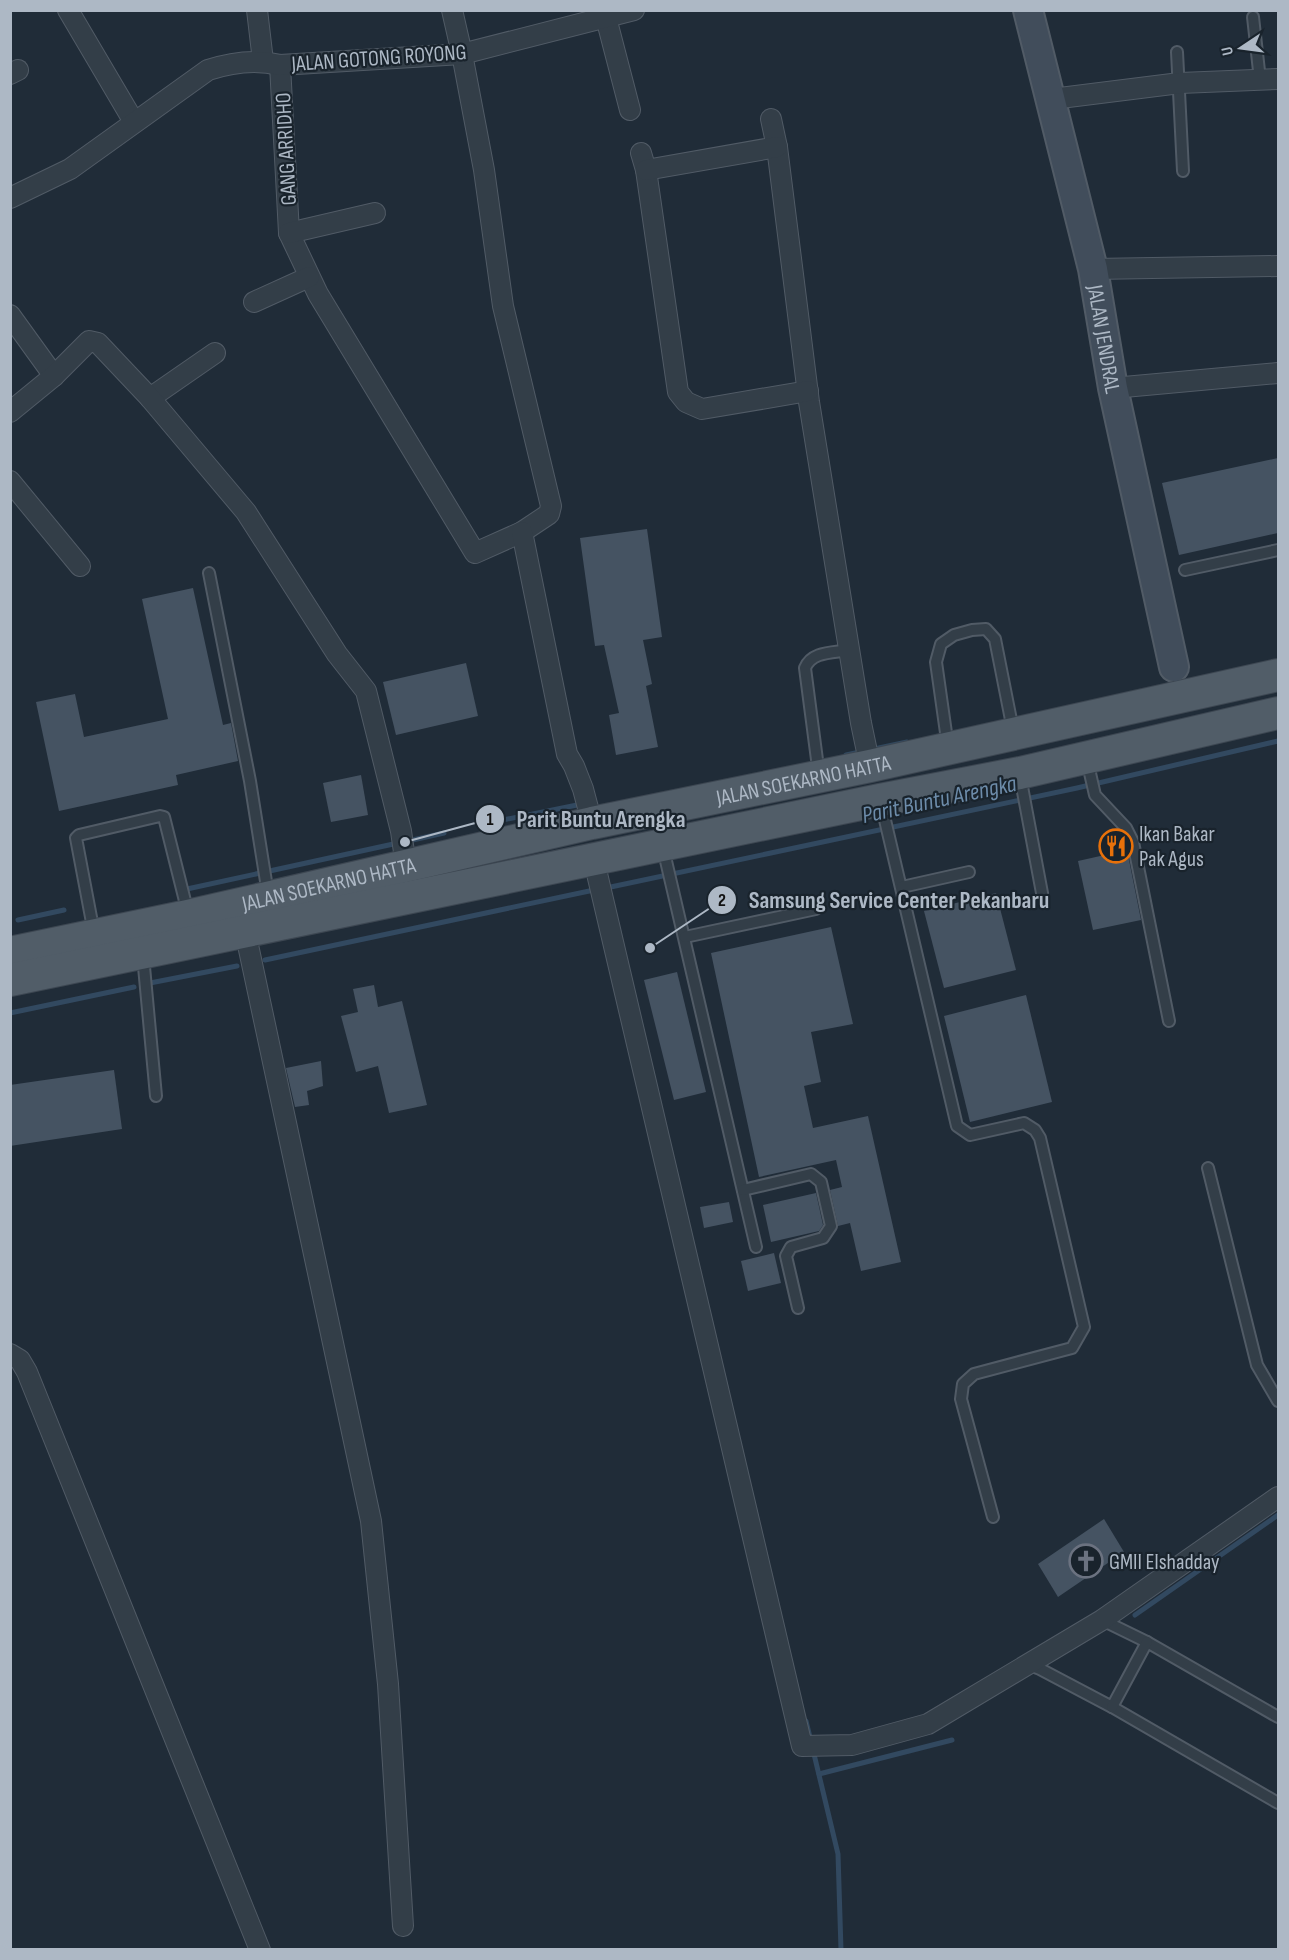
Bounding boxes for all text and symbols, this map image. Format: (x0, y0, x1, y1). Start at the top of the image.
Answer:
north arrow (1211, 18, 1271, 78)
street label: JALAN GOTONG ROYONG (290, 39, 468, 78)
text: U (1218, 45, 1238, 57)
street label: GANG ARRIDHO (270, 92, 303, 206)
street label: JALAN JENDRAL (1081, 282, 1126, 396)
street label: JALAN SOEKARNO HATTA (713, 750, 894, 812)
water label: Parit Buntu Arengka (859, 769, 1019, 830)
callout: Parit Buntu Arengka (475, 798, 698, 840)
text: Parit Buntu Arengka (517, 805, 685, 834)
text: 1 (486, 809, 494, 830)
place label: Ikan Bakar Pak Agus (1139, 821, 1215, 873)
restaurant icon: Ikan Bakar Pak Agus (1098, 828, 1134, 864)
street label: JALAN SOEKARNO HATTA (239, 852, 419, 918)
callout: Samsung Service Center Pekanbaru (707, 879, 1062, 921)
text: Samsung Service Center Pekanbaru (749, 886, 1049, 915)
text: 2 (718, 890, 726, 911)
church icon: GMII Elshadday (1068, 1543, 1104, 1579)
place label: GMII Elshadday (1109, 1549, 1220, 1576)

